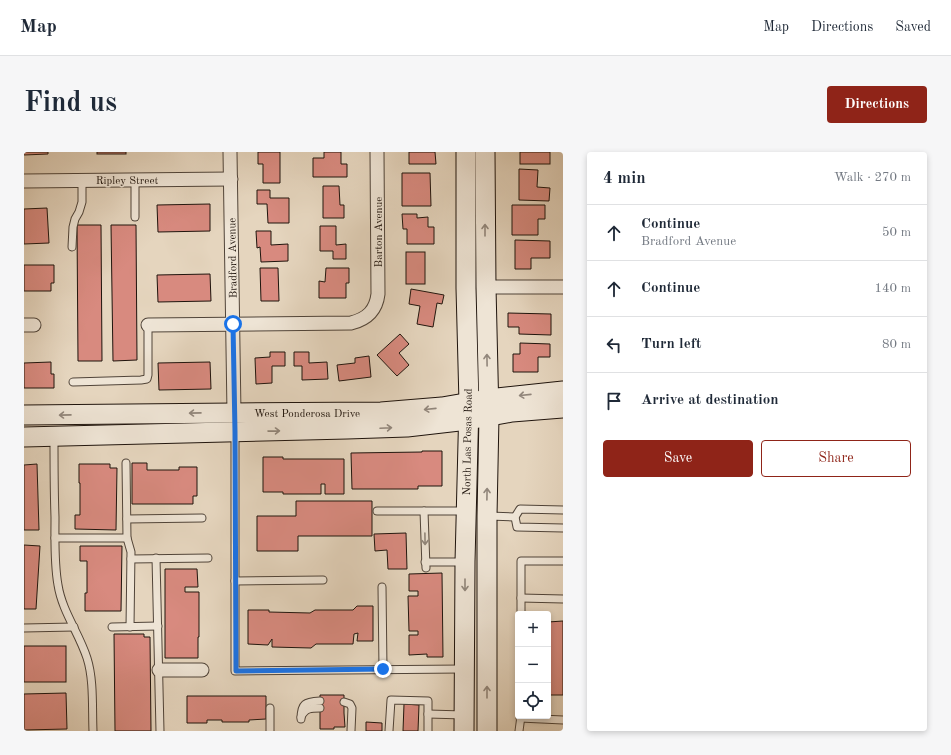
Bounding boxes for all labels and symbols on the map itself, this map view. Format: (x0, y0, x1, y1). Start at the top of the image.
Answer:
street label: Ripley Street (96, 176, 158, 187)
street label: Barton Avenue (374, 197, 385, 267)
street label: Bradford Avenue (227, 218, 240, 298)
one-way arrow (481, 224, 489, 237)
route start (224, 315, 242, 333)
one-way arrow (483, 354, 491, 367)
street label: North Las Posas Road (462, 388, 475, 496)
one-way arrow (519, 391, 532, 398)
one-way arrow (424, 405, 437, 412)
one-way arrow (189, 409, 202, 417)
street label: West Ponderosa Drive (254, 409, 360, 420)
one-way arrow (59, 411, 72, 419)
one-way arrow (379, 424, 392, 431)
one-way arrow (267, 427, 280, 435)
one-way arrow (483, 488, 491, 501)
one-way arrow (421, 532, 429, 545)
one-way arrow (461, 578, 469, 591)
route end (374, 660, 392, 678)
one-way arrow (483, 686, 491, 699)

